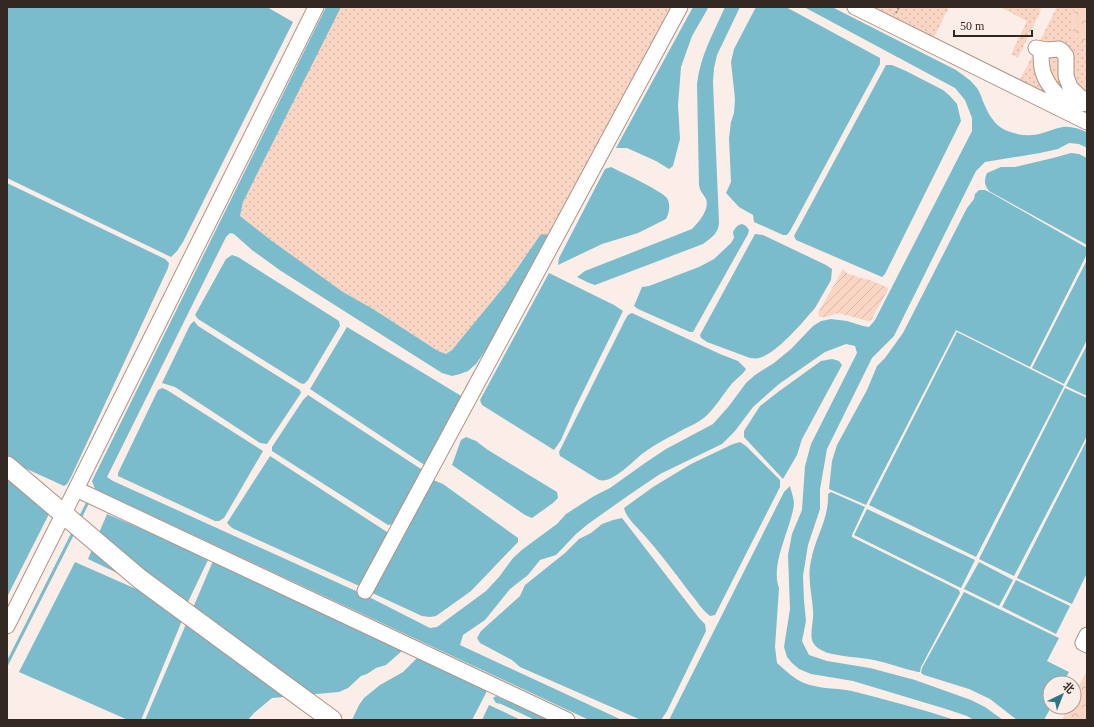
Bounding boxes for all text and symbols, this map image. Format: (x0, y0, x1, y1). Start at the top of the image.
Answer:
scale bar (954, 12, 1032, 38)
text: 50 m (960, 19, 985, 33)
north arrow (1042, 675, 1082, 715)
text: 北 (1061, 680, 1077, 696)

